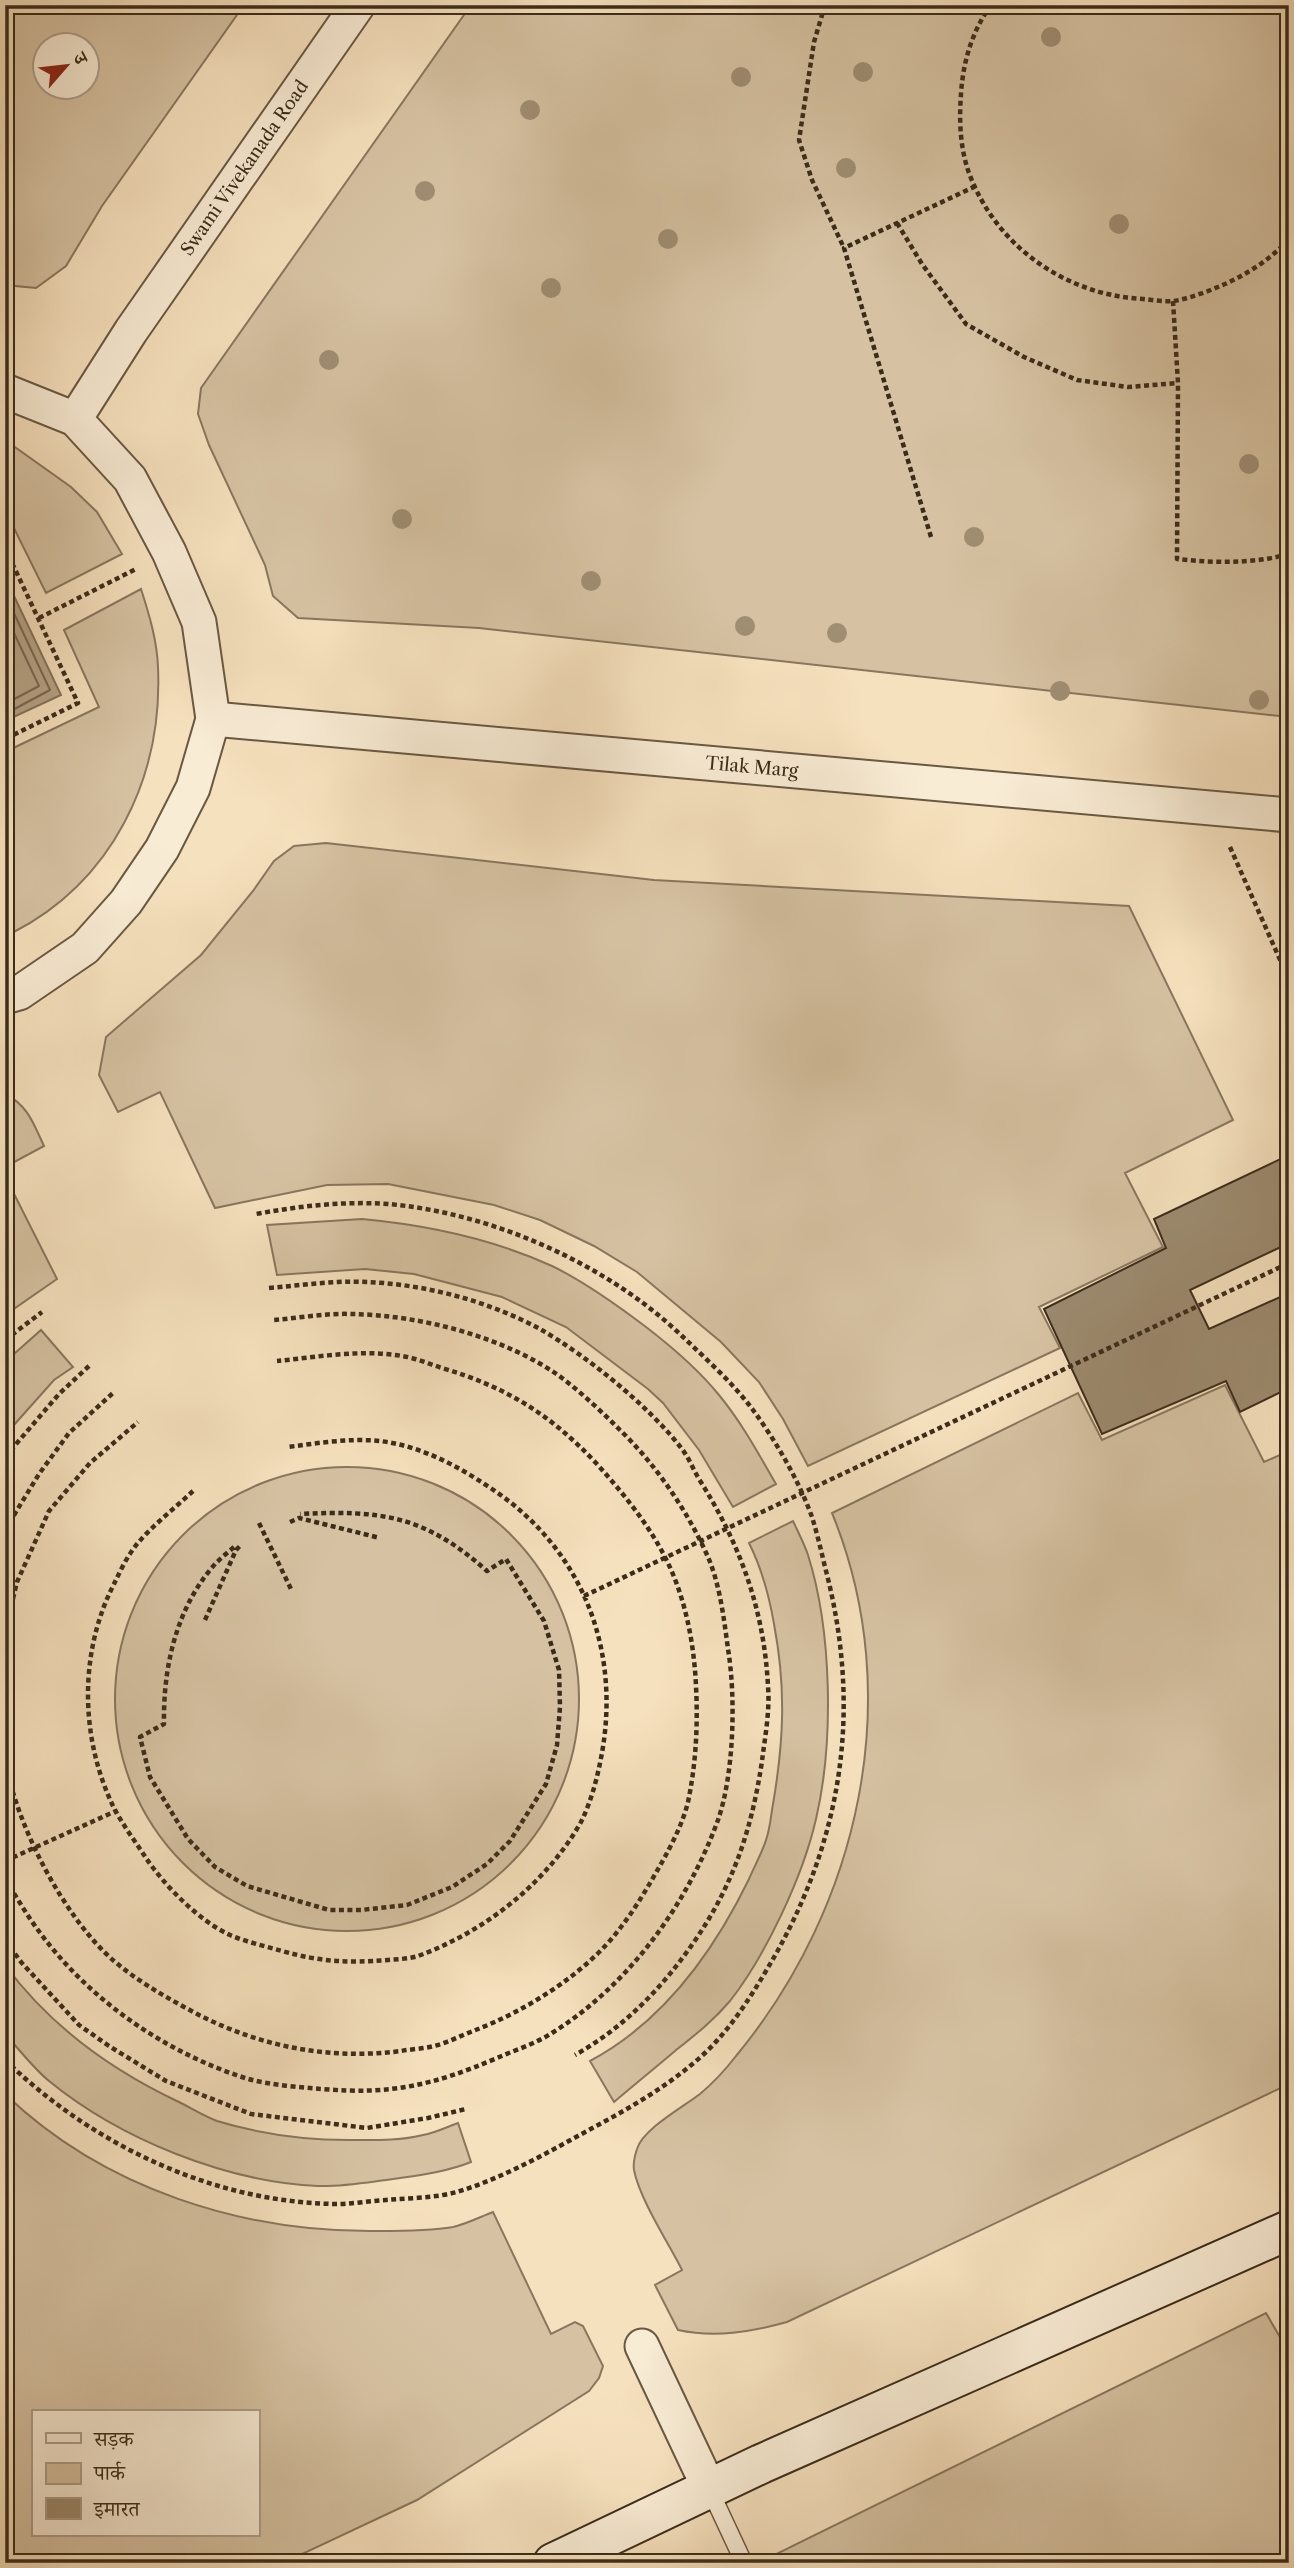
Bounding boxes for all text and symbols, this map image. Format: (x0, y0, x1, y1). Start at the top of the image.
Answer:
north arrow (32, 32, 102, 102)
text: उ (67, 47, 94, 69)
street label: Swami Vivekanada Road (176, 76, 313, 260)
street label: Tilak Marg (705, 752, 800, 782)
legend (32, 2410, 259, 2536)
text: सड़क (93, 2426, 134, 2451)
text: पार्क (93, 2460, 126, 2485)
text: इमारत (93, 2496, 141, 2521)

